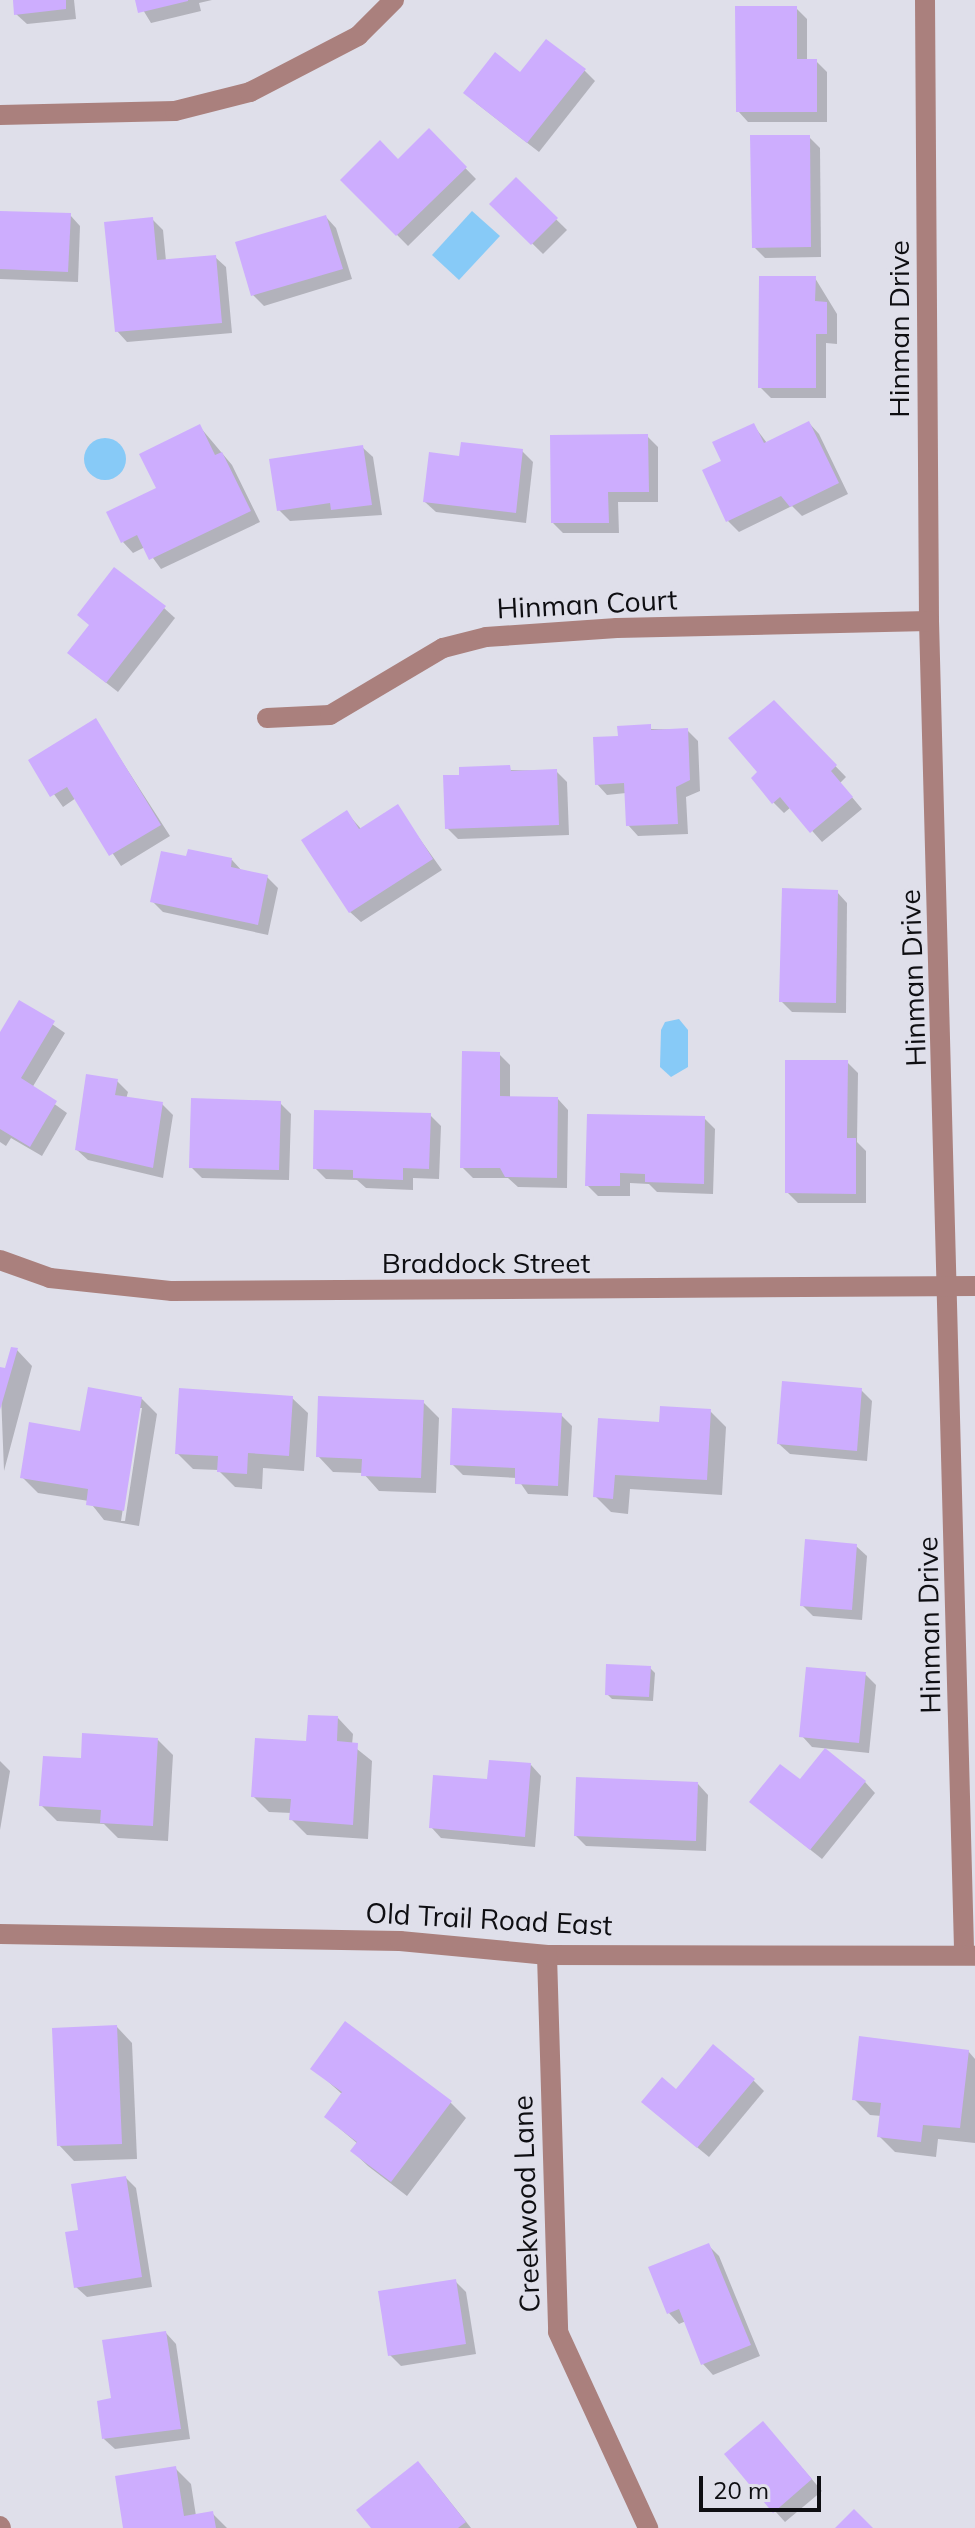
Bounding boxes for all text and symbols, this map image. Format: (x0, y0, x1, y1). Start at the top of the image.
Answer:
street label: Hinman Drive (882, 240, 916, 418)
street label: Hinman Court (496, 582, 678, 626)
street label: Hinman Drive (893, 889, 933, 1067)
street label: Braddock Street (382, 1246, 590, 1280)
street label: Hinman Drive (911, 1536, 947, 1714)
street label: Old Trail Road East (365, 1896, 613, 1942)
street label: Creekwood Lane (505, 2095, 547, 2313)
scale bar (703, 2460, 825, 2510)
text: 20 m (713, 2475, 769, 2505)

